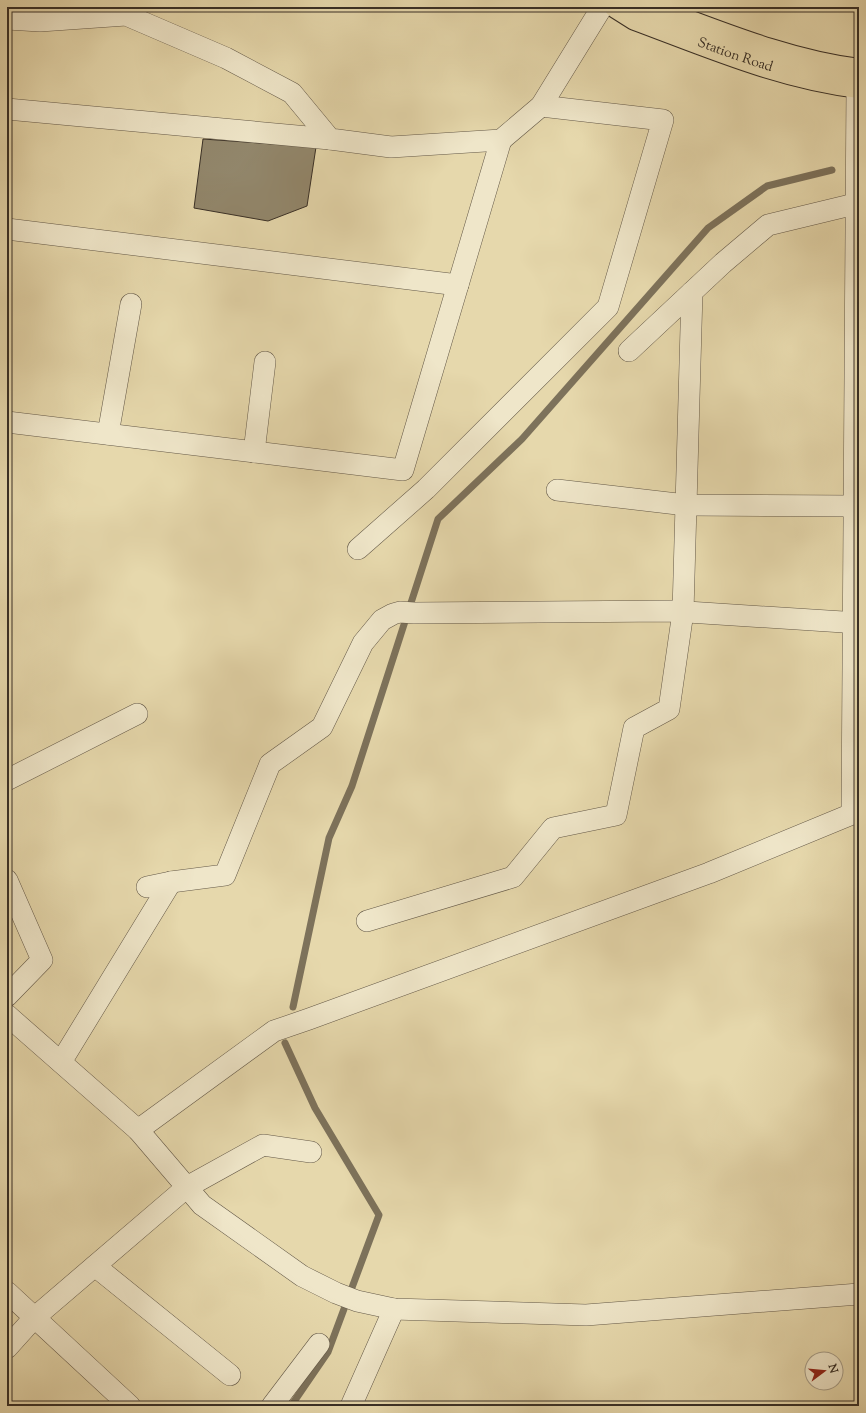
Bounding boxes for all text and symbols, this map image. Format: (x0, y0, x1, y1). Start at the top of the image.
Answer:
street label: Station Road (694, 33, 775, 78)
north arrow (804, 1351, 844, 1391)
text: N (823, 1361, 842, 1375)

